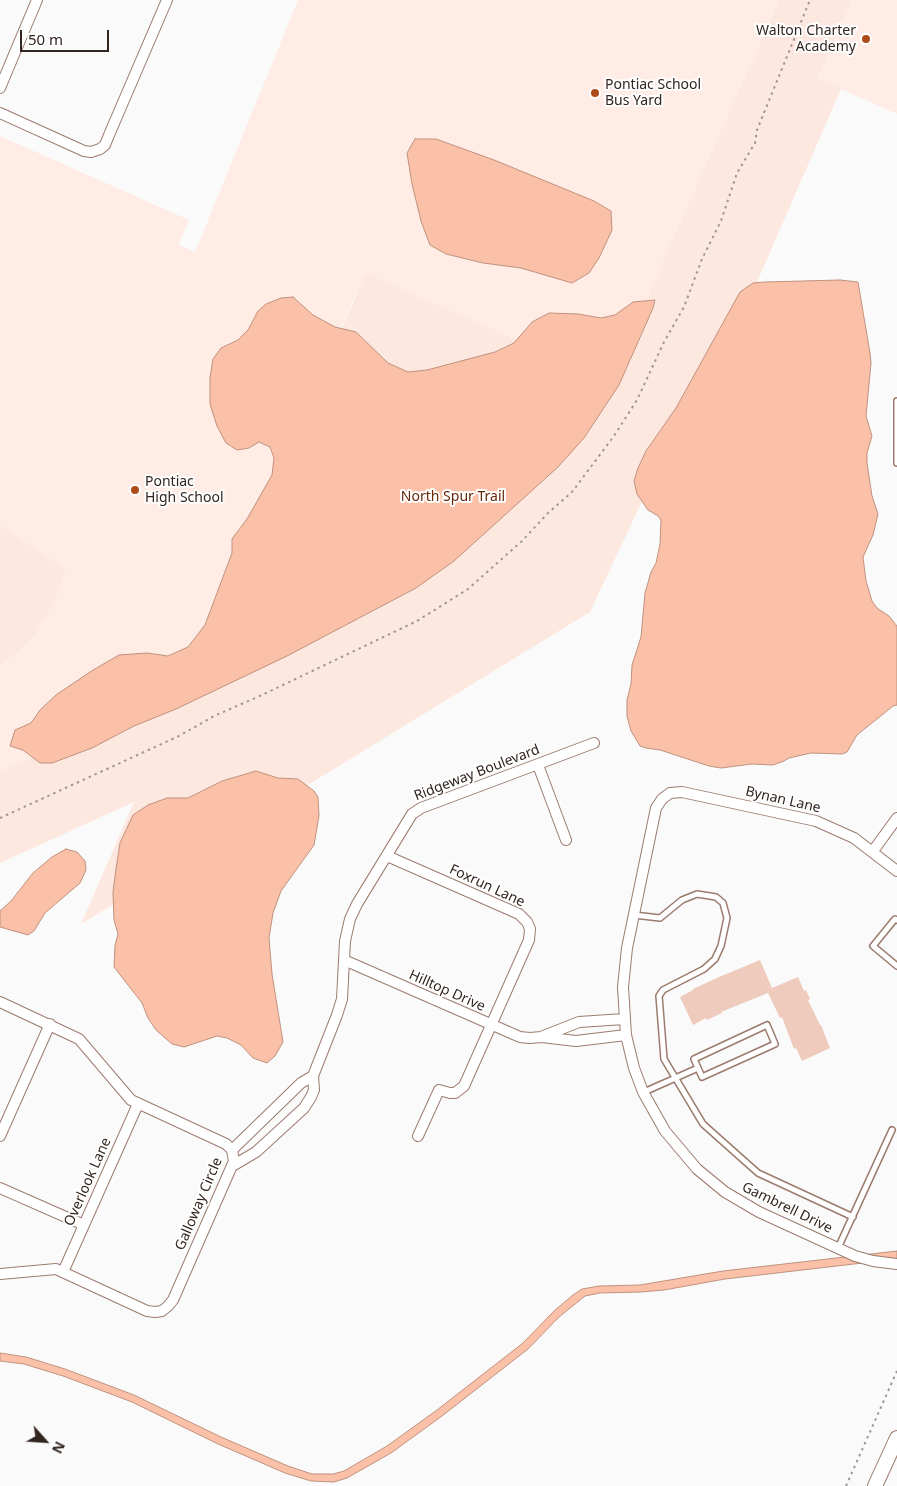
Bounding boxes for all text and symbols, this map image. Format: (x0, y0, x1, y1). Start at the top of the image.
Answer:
scale bar (22, 20, 111, 52)
place label: Walton Charter Academy (756, 23, 856, 56)
text: 50 m (28, 29, 63, 49)
marker: Walton Charter Academy (860, 33, 872, 45)
place label: Pontiac School Bus Yard (605, 77, 701, 110)
marker: Pontiac School Bus Yard (589, 87, 601, 99)
place label: Pontiac High School (145, 474, 223, 507)
marker: Pontiac High School (129, 484, 141, 496)
park label: North Spur Trail (401, 489, 505, 505)
street label: Ridgeway Boulevard (412, 741, 542, 805)
street label: Bynan Lane (744, 783, 822, 817)
street label: Foxrun Lane (447, 861, 527, 911)
street label: Hilltop Drive (406, 967, 488, 1015)
street label: Overlook Lane (61, 1135, 115, 1229)
street label: Galloway Circle (172, 1155, 226, 1253)
street label: Gambrell Drive (739, 1179, 835, 1237)
north arrow (20, 1416, 70, 1466)
text: N (48, 1439, 70, 1457)

